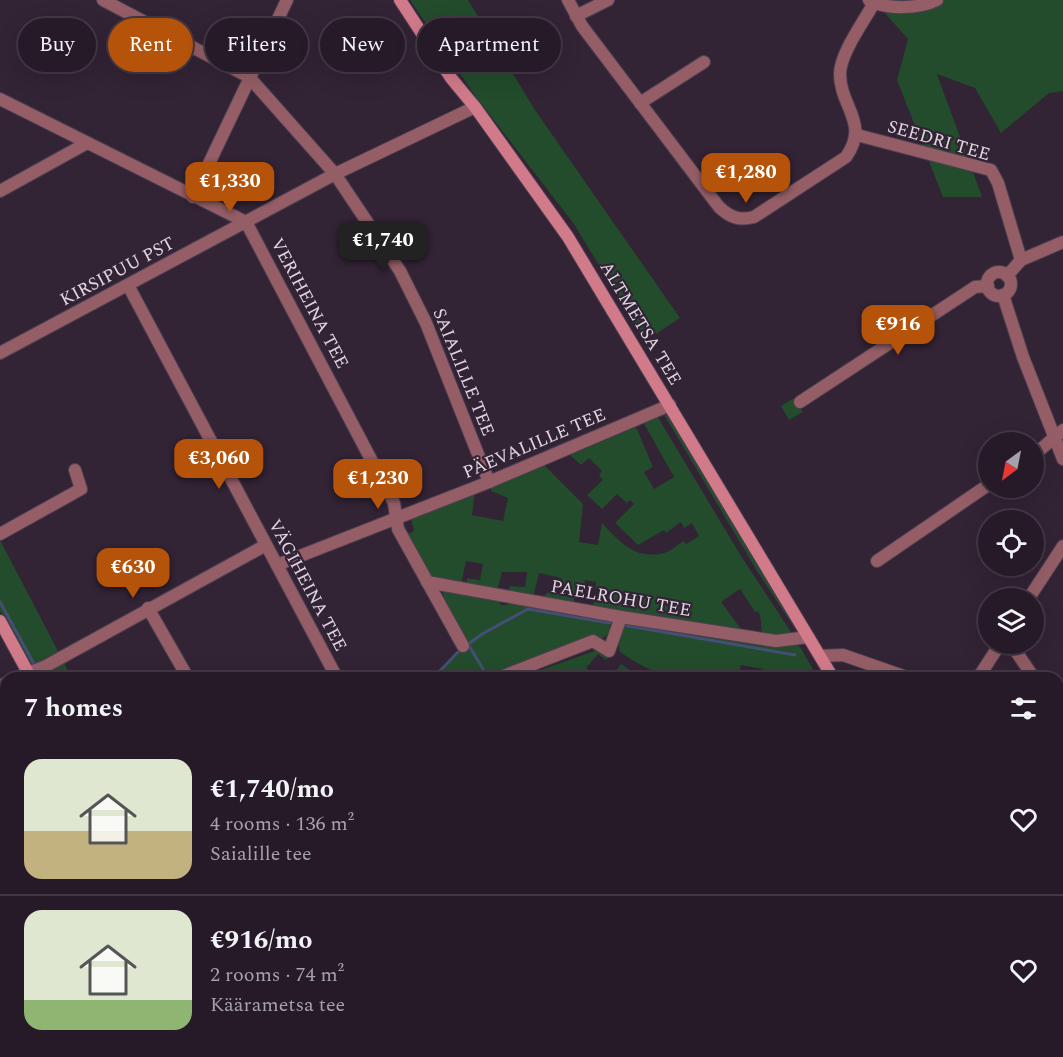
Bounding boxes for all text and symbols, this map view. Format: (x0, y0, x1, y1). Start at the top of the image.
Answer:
chip: Buy (18, 18, 96, 72)
chip: Rent (108, 18, 193, 72)
chip: Filters (205, 18, 308, 72)
chip: New (320, 18, 405, 72)
chip: Apartment (417, 18, 561, 72)
street label: SEEDRI TEE (884, 113, 994, 168)
pin: €1,280 (697, 153, 795, 204)
text: €1,280 (715, 157, 777, 187)
pin: €1,330 (181, 162, 279, 213)
text: €1,330 (199, 166, 261, 196)
pin: €1,740 (334, 221, 432, 272)
text: €1,740 (352, 225, 414, 255)
street label: KIRSIPUU PST (55, 230, 179, 313)
street label: VERIHEINA TEE (264, 233, 355, 373)
street label: ALTMETSA TEE (593, 256, 688, 390)
street label: SAIALILLE TEE (426, 304, 502, 440)
pin: €916 (862, 305, 934, 356)
text: €916 (876, 309, 920, 339)
street label: PÄEVALILLE TEE (459, 401, 610, 486)
north arrow (978, 432, 1044, 498)
map controls (978, 432, 1044, 654)
pin: €3,060 (170, 439, 268, 490)
text: €3,060 (188, 443, 250, 473)
pin: €1,230 (329, 459, 427, 510)
text: €1,230 (347, 463, 409, 493)
button: locate (978, 510, 1044, 576)
street label: VÄGIHEINA TEE (261, 514, 354, 656)
pin: €630 (97, 548, 169, 599)
text: €630 (111, 552, 155, 582)
street label: PAELROHU TEE (549, 573, 693, 624)
button: layers (978, 588, 1044, 654)
text: 7 homes (24, 688, 123, 728)
icon: filters (1007, 692, 1040, 725)
text: €1,740/mo (210, 769, 334, 809)
icon: home (72, 783, 144, 855)
icon: heart (1007, 803, 1040, 836)
text: 4 rooms · 136 m² (210, 809, 354, 839)
text: Saialille tee (210, 839, 312, 869)
text: €916/mo (210, 920, 313, 960)
icon: home (72, 934, 144, 1006)
icon: heart (1007, 954, 1040, 987)
text: 2 rooms · 74 m² (210, 960, 344, 990)
text: Käärametsa tee (210, 990, 345, 1020)

